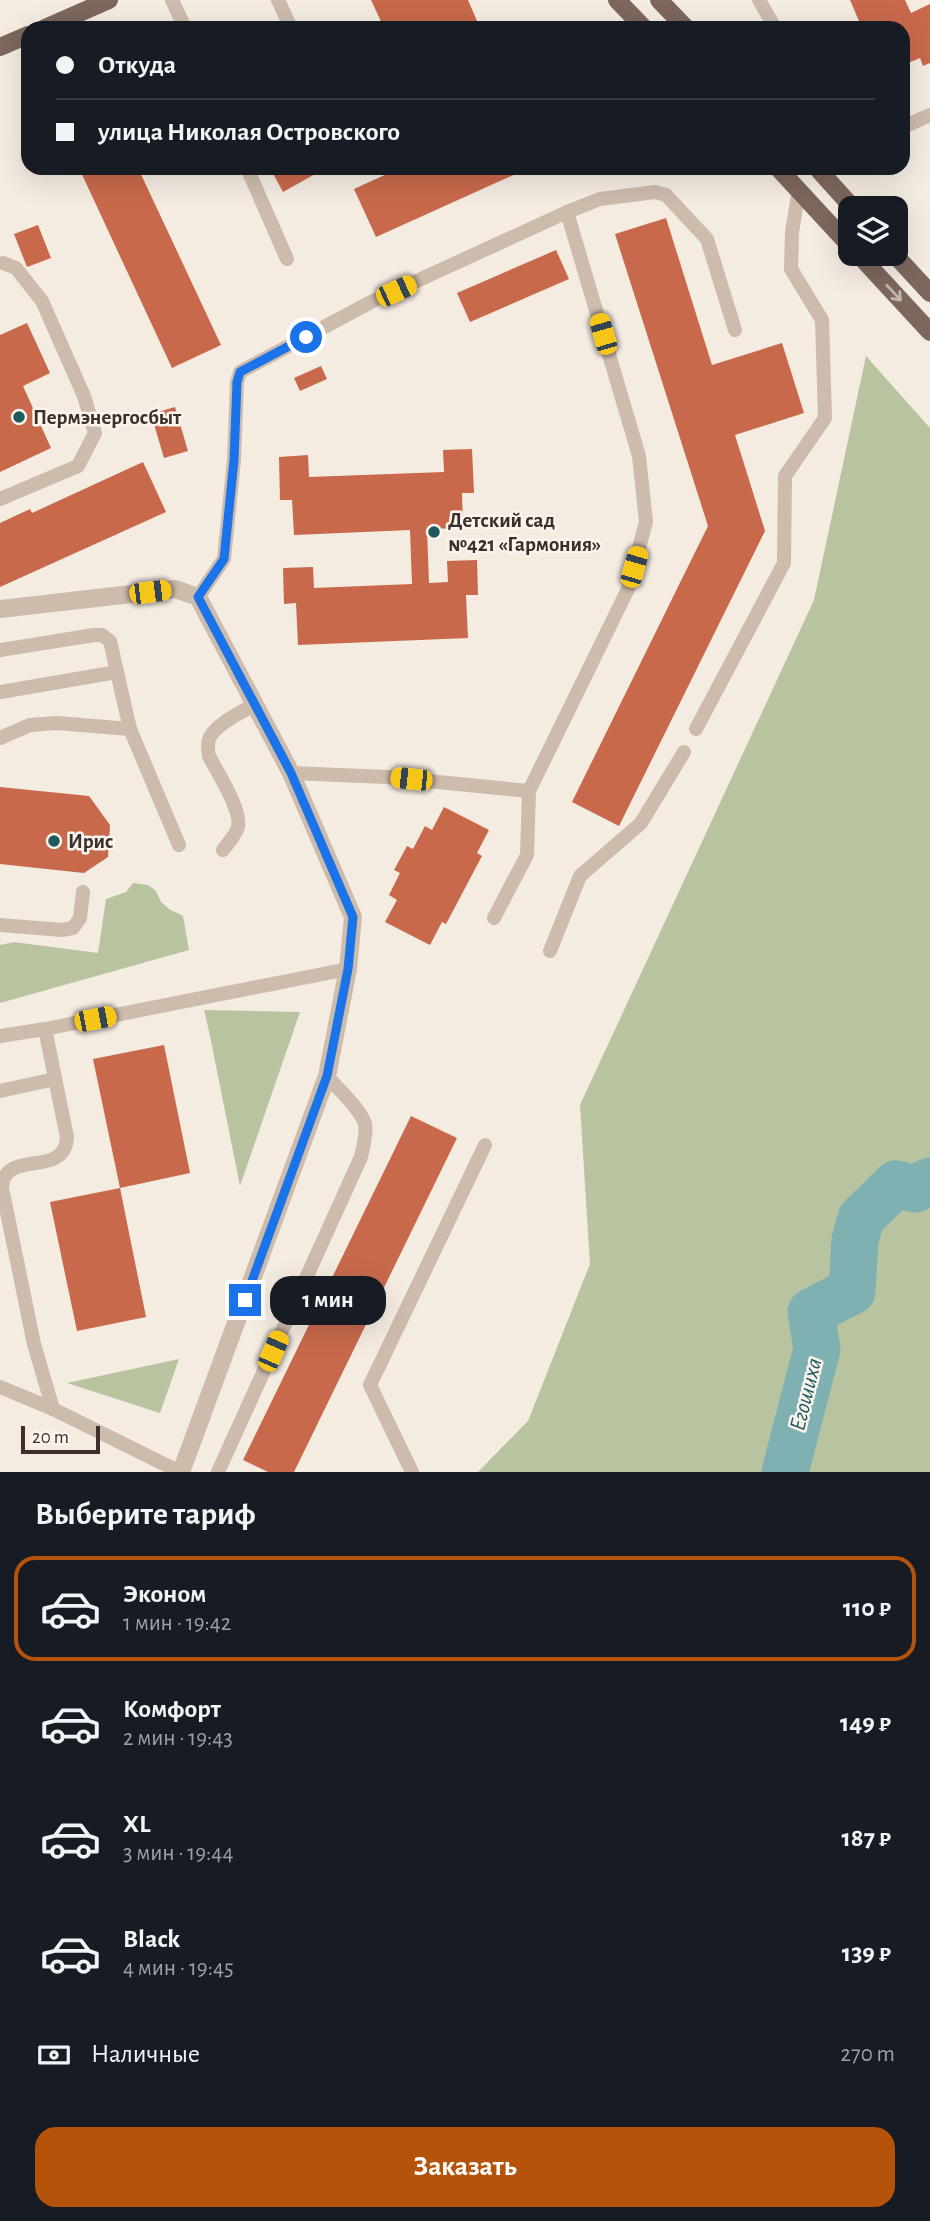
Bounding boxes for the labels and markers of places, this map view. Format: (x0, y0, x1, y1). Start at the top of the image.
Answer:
place label: Пермэнергосбыт (33, 407, 182, 428)
marker: Пермэнергосбыт (11, 409, 27, 425)
place label: Детский сад №421 «Гармония» (448, 510, 601, 555)
marker: Детский сад №421 «Гармония» (426, 524, 442, 540)
place label: Ирис (68, 831, 114, 852)
marker: Ирис (46, 833, 62, 849)

